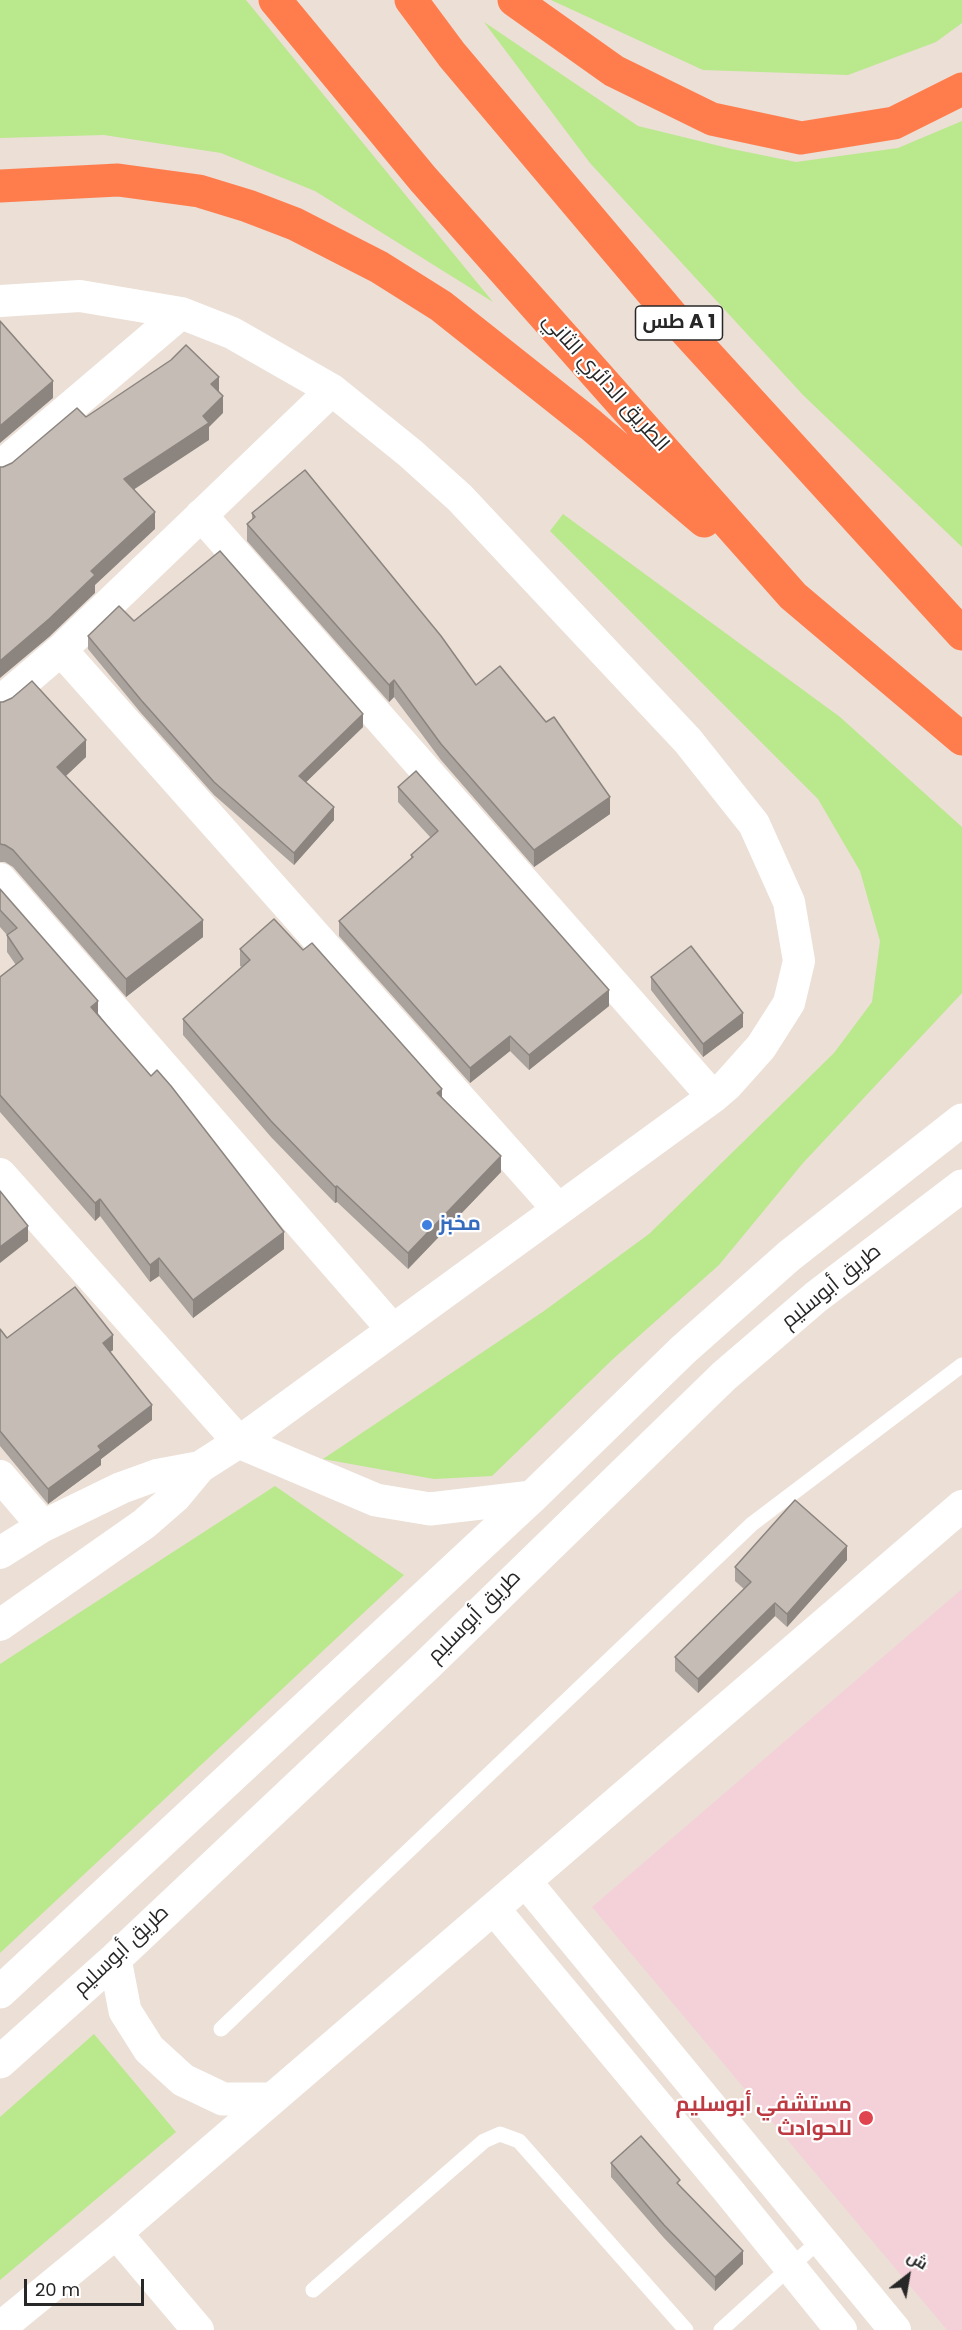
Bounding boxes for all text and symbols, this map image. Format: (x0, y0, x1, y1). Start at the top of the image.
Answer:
road number: طس A 1 (636, 306, 722, 340)
street label: الطريق الدائري الثاني (536, 309, 674, 457)
place label: مخبز (439, 1212, 481, 1238)
marker: مخبز (420, 1218, 434, 1232)
street label: طريق أبوسليم (777, 1239, 887, 1335)
street label: طريق أبوسليم (423, 1565, 527, 1669)
street label: طريق أبوسليم (69, 1901, 175, 2001)
place label: مستشفي أبوسليم للحوادث (676, 2093, 852, 2143)
marker: مستشفي أبوسليم للحوادث (857, 2109, 875, 2127)
text: ش (903, 2245, 932, 2275)
north arrow (878, 2246, 938, 2306)
scale bar (27, 2267, 147, 2305)
text: 20 m (35, 2277, 80, 2302)

